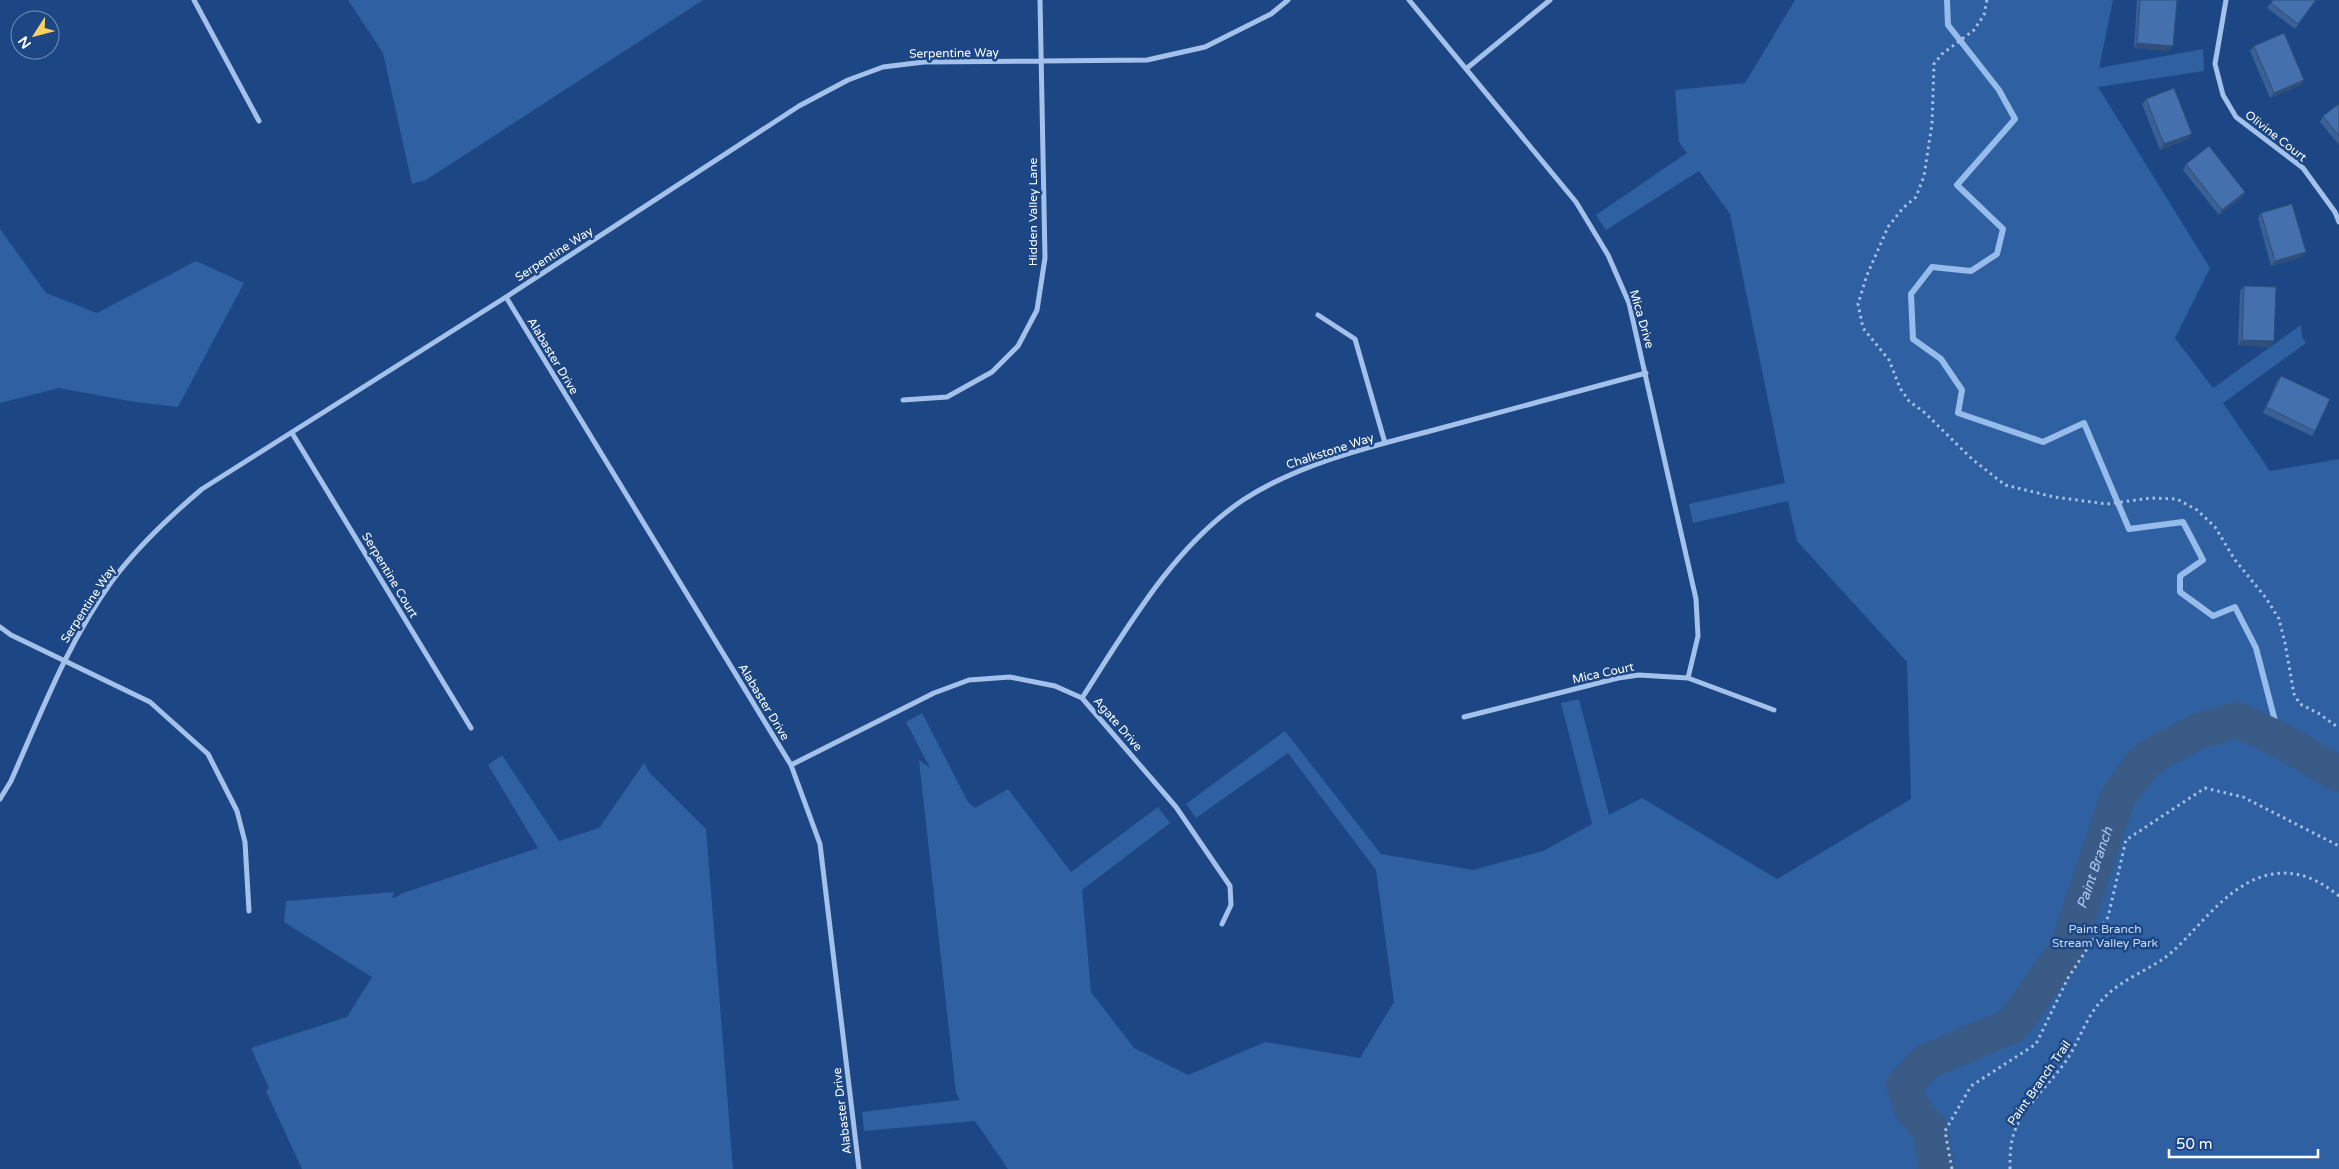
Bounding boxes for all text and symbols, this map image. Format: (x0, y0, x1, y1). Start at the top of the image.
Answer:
north arrow (10, 10, 60, 60)
text: N (15, 33, 35, 52)
street label: Serpentine Way (909, 45, 1000, 61)
street label: Olivine Court (2242, 108, 2310, 165)
street label: Hidden Valley Lane (1026, 157, 1040, 266)
street label: Serpentine Way (513, 223, 596, 284)
street label: Mica Drive (1627, 288, 1657, 350)
street label: Alabaster Drive (525, 315, 582, 397)
street label: Chalkstone Way (1284, 430, 1376, 472)
street label: Serpentine Court (359, 530, 421, 621)
street label: Serpentine Way (58, 562, 119, 645)
street label: Mica Court (1571, 660, 1636, 686)
street label: Alabaster Drive (736, 661, 793, 743)
street label: Agate Drive (1091, 694, 1145, 754)
water label: Paint Branch (2073, 824, 2116, 911)
park label: Paint Branch Stream Valley Park (2052, 922, 2159, 950)
street label: Paint Branch Trail (2005, 1038, 2073, 1128)
street label: Alabaster Drive (830, 1067, 854, 1155)
scale bar (2169, 1126, 2318, 1158)
text: 50 m (2176, 1135, 2213, 1153)

